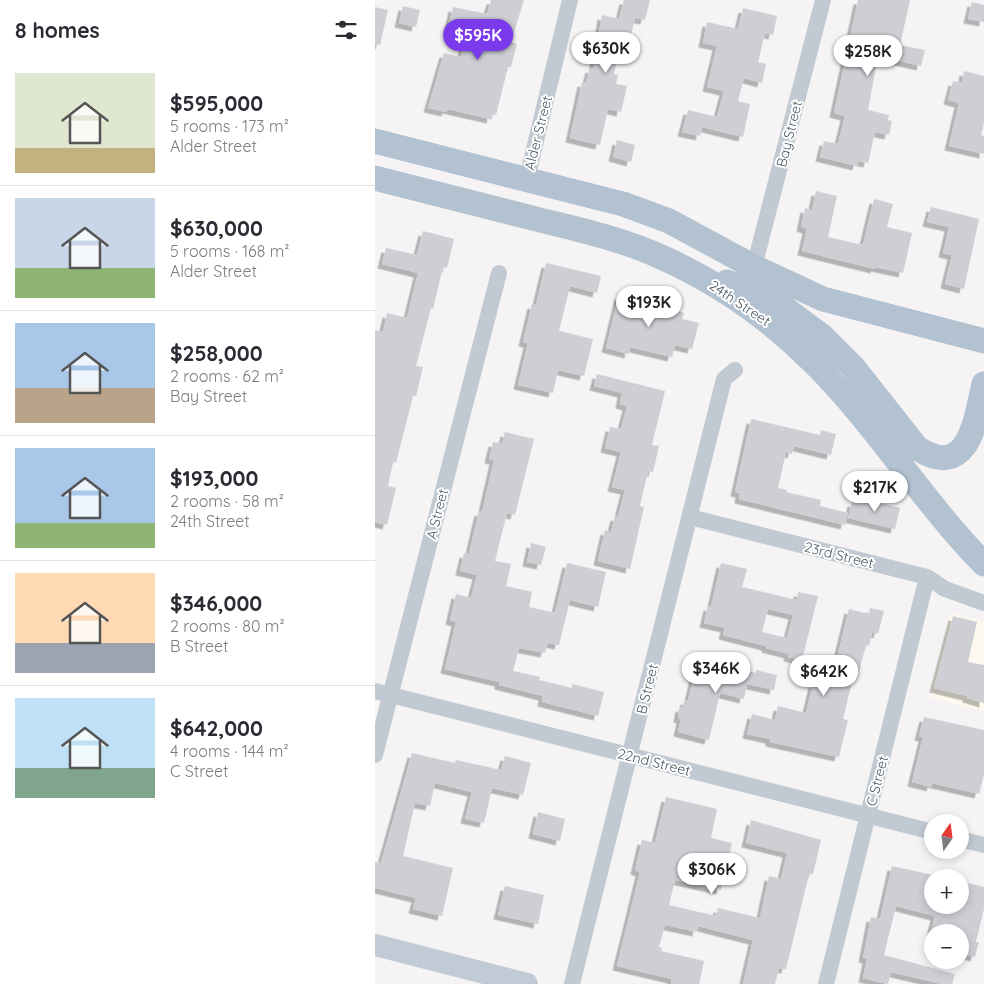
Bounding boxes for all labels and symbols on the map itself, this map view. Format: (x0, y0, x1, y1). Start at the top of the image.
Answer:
pin: $595K (443, 18, 513, 61)
pin: $630K (571, 32, 641, 74)
pin: $258K (833, 34, 903, 77)
street label: Alder Street (520, 94, 556, 172)
street label: Bay Street (772, 99, 806, 169)
street label: 24th Street (706, 276, 774, 330)
pin: $193K (614, 286, 684, 328)
pin: $217K (840, 470, 910, 513)
street label: A Street (422, 487, 452, 541)
street label: 23rd Street (802, 538, 876, 572)
pin: $346K (681, 652, 751, 694)
pin: $642K (789, 654, 859, 697)
street label: B Street (632, 662, 662, 716)
street label: 22nd Street (616, 744, 692, 780)
street label: C Street (862, 754, 892, 808)
north arrow (924, 814, 969, 859)
pin: $306K (677, 852, 747, 895)

